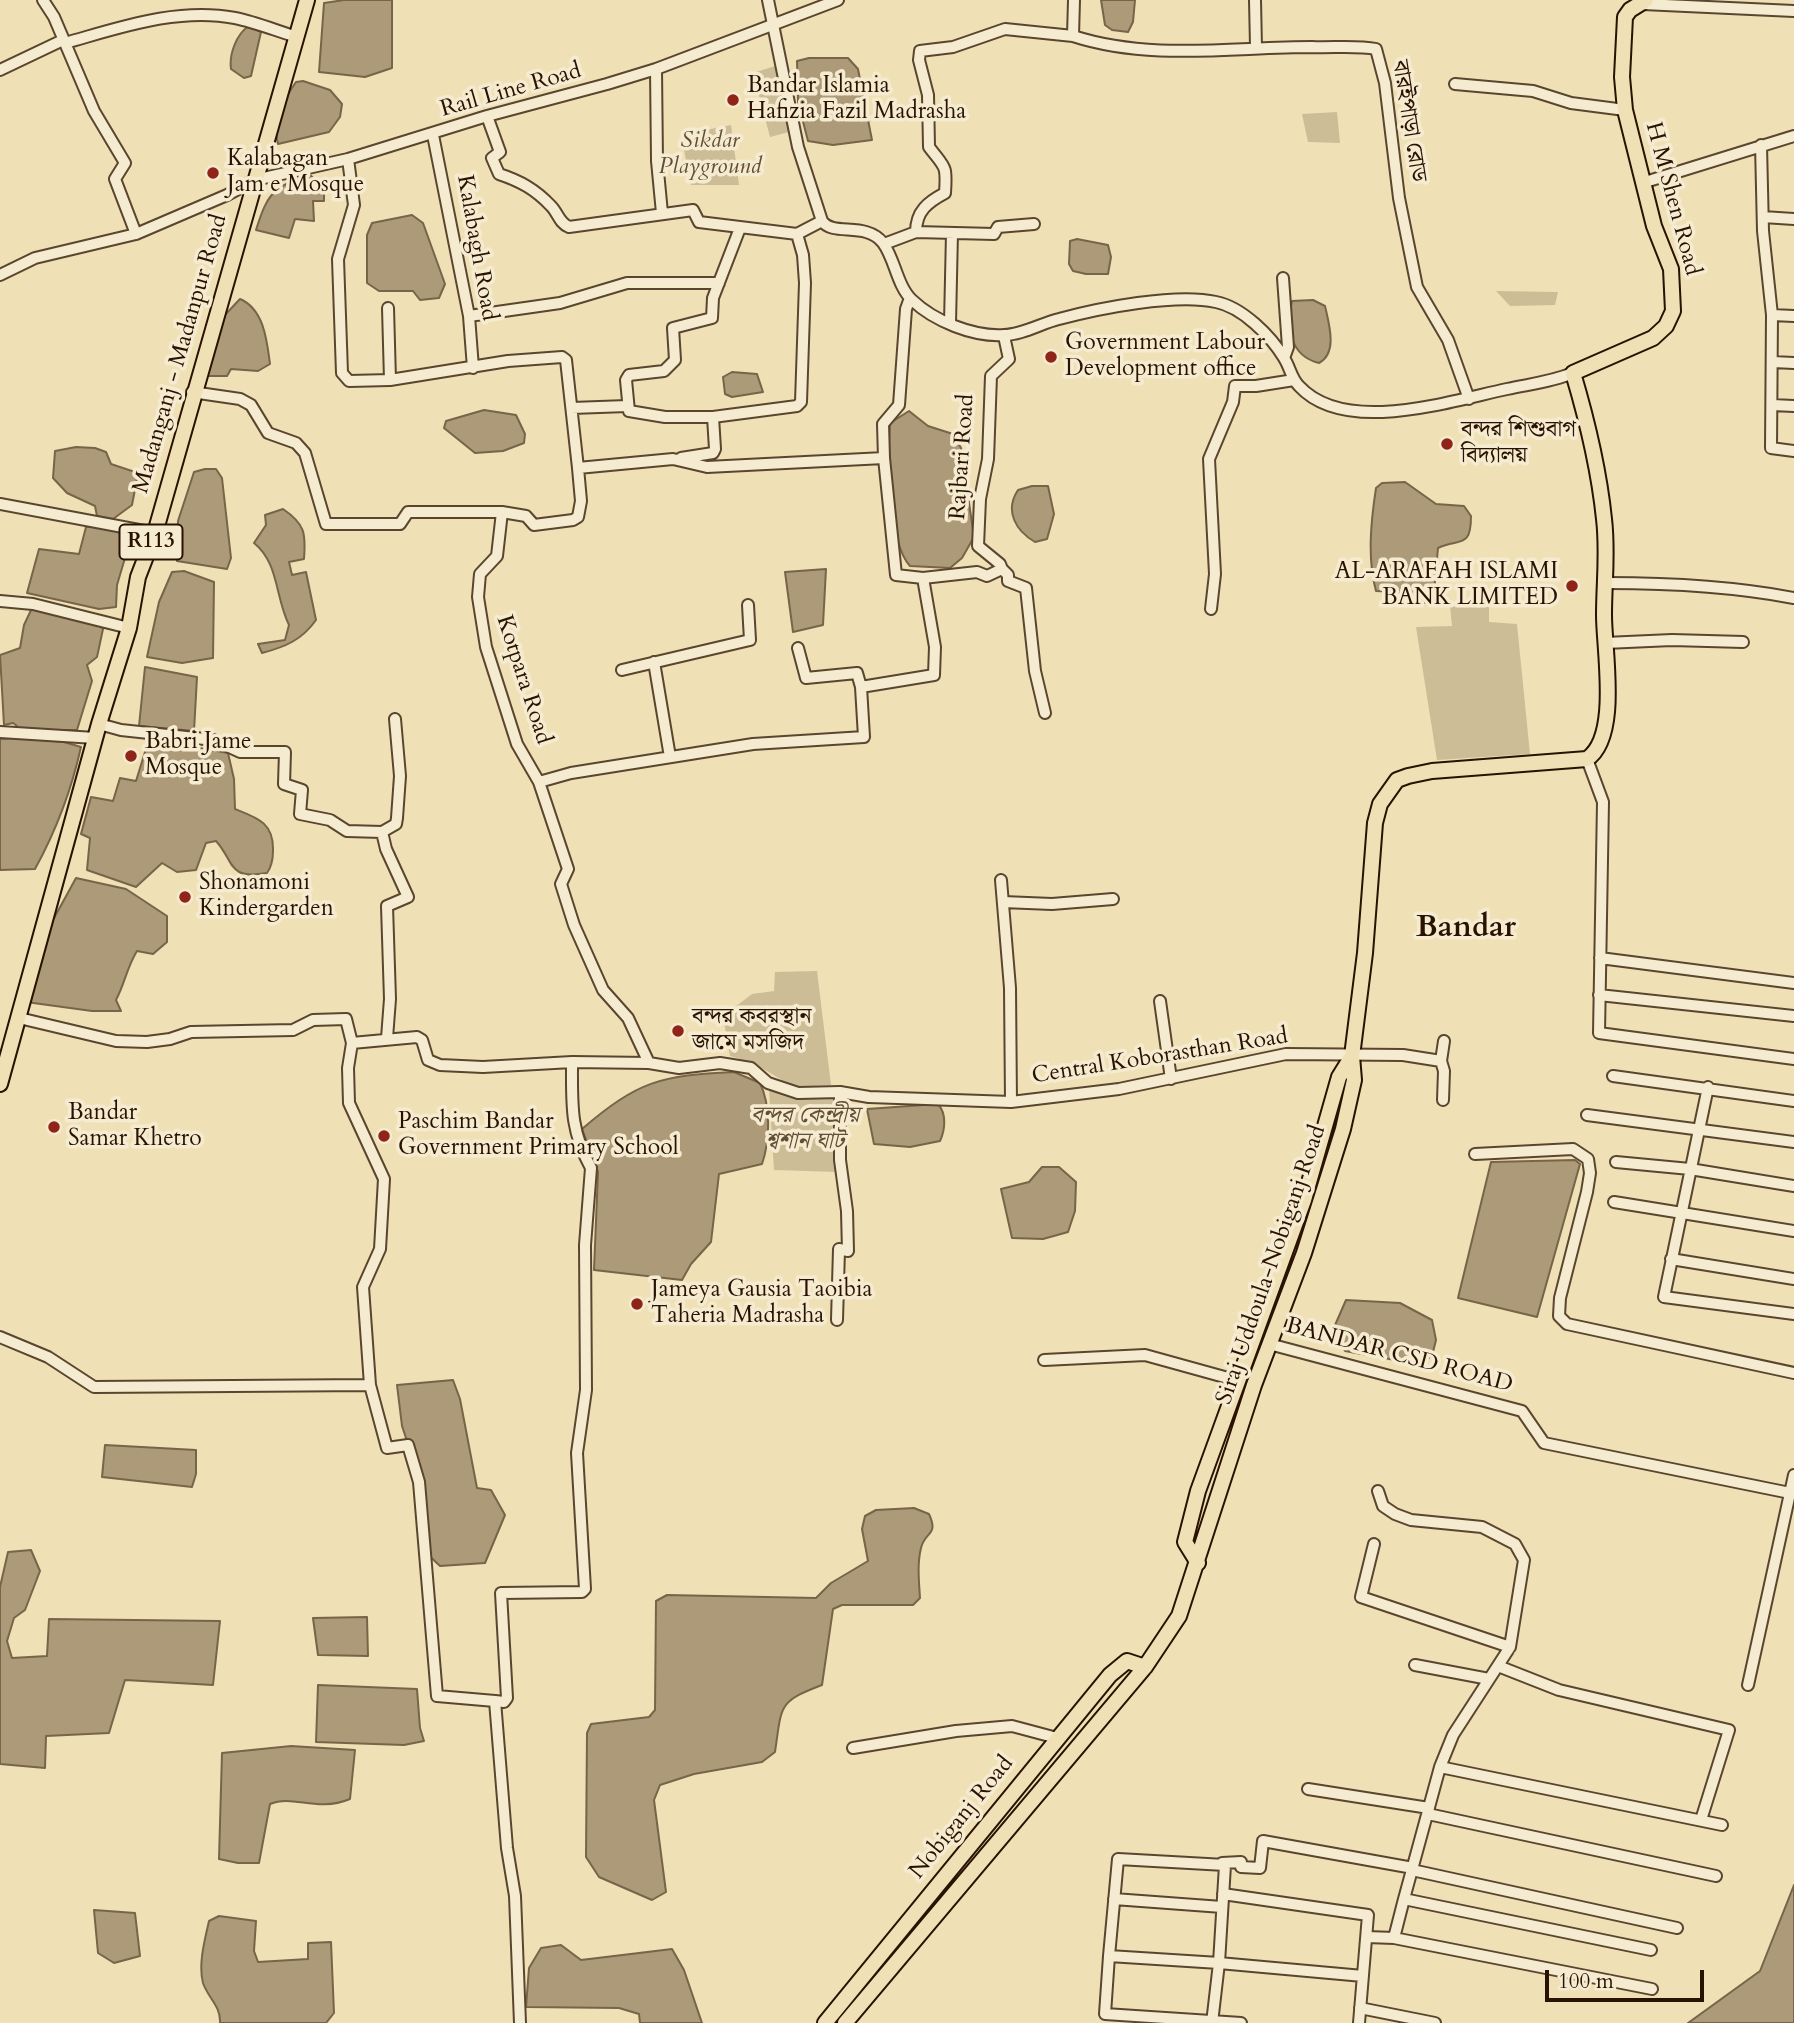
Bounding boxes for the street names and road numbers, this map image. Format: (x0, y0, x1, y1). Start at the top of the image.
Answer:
street label: Rail Line Road (438, 58, 584, 124)
street label: বারইপাড়া রোড (1385, 58, 1431, 184)
street label: H M Shen Road (1638, 119, 1706, 279)
street label: Kalabagh Road (450, 173, 502, 323)
street label: Madanganj - Madanpur Road (128, 211, 234, 497)
street label: Rajbari Road (945, 393, 981, 521)
road number: R113 (120, 524, 182, 560)
street label: Kotpara Road (489, 612, 557, 748)
street label: Central Koborasthan Road (1030, 1023, 1290, 1091)
street label: Siraj Uddoula-Nobiganj Road (1211, 1122, 1333, 1408)
street label: BANDAR CSD ROAD (1283, 1312, 1515, 1400)
street label: Nobiganj Road (904, 1751, 1020, 1885)

